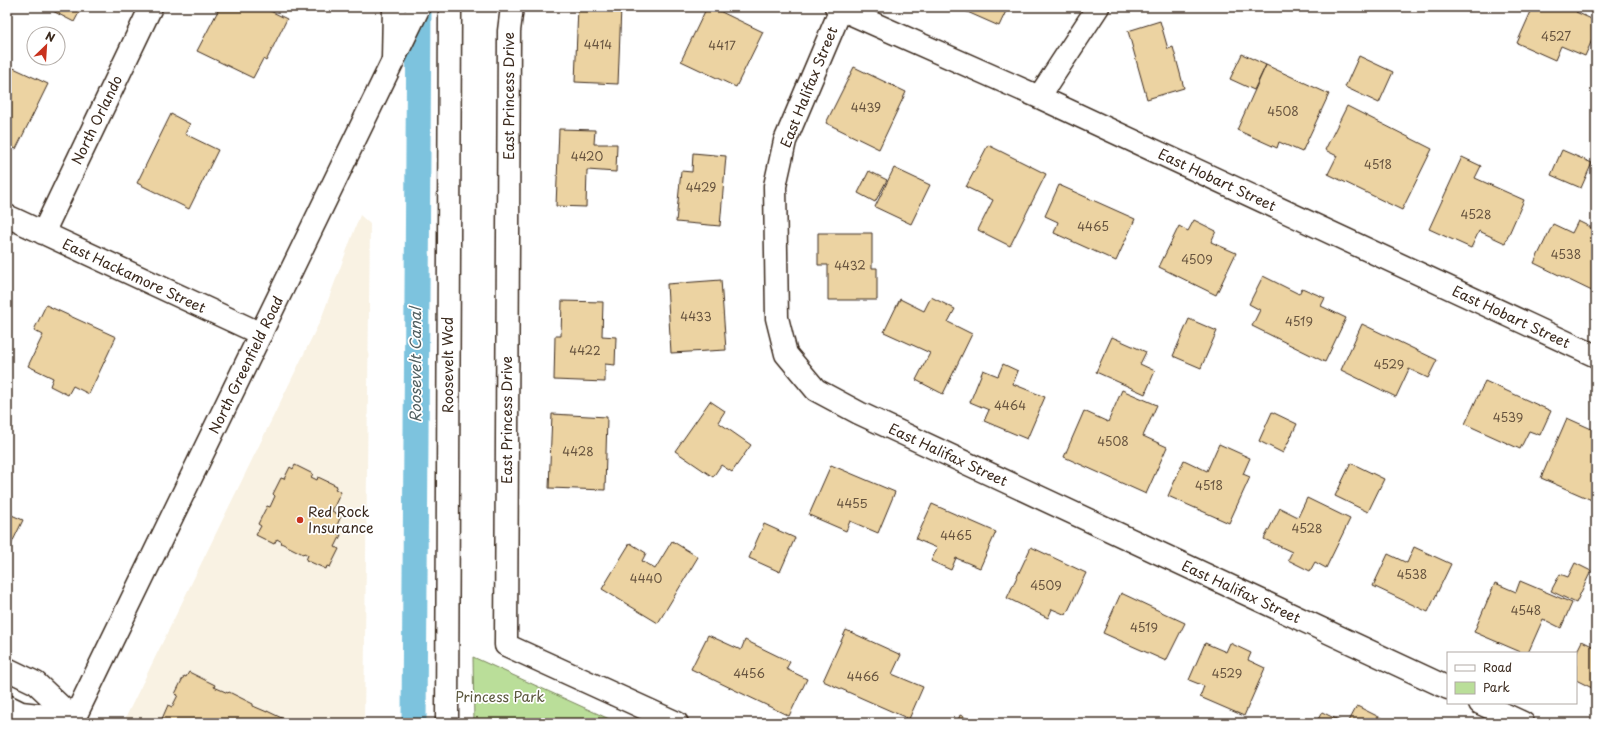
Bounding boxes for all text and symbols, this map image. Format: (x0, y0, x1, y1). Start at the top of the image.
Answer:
street label: East Halifax Street (775, 23, 843, 151)
north arrow (26, 26, 66, 66)
text: N (43, 27, 58, 46)
house number: 4527 (1541, 27, 1571, 45)
street label: East Princess Drive (498, 32, 519, 160)
house number: 4414 (584, 35, 612, 53)
house number: 4417 (708, 36, 736, 54)
street label: North Orlando (66, 71, 127, 168)
house number: 4439 (851, 98, 881, 116)
house number: 4508 (1267, 102, 1299, 120)
street label: East Hobart Street (1155, 143, 1280, 216)
house number: 4420 (571, 147, 603, 165)
house number: 4518 (1364, 155, 1392, 173)
house number: 4429 (686, 178, 716, 196)
house number: 4528 (1461, 205, 1491, 223)
house number: 4465 (1077, 217, 1109, 235)
street label: East Hackamore Street (59, 233, 210, 318)
house number: 4538 (1551, 245, 1581, 263)
house number: 4509 (1181, 250, 1213, 268)
house number: 4432 (834, 256, 866, 274)
street label: East Hobart Street (1449, 280, 1574, 353)
street label: North Greenfield Road (203, 292, 288, 437)
water label: Roosevelt Canal (403, 305, 426, 423)
house number: 4433 (680, 307, 712, 325)
house number: 4519 (1285, 312, 1313, 330)
street label: Roosevelt Wcd (437, 317, 458, 413)
house number: 4422 (569, 341, 601, 359)
house number: 4529 (1374, 355, 1404, 373)
street label: East Princess Drive (496, 356, 517, 484)
house number: 4464 (994, 396, 1026, 414)
house number: 4539 (1493, 408, 1523, 426)
street label: East Halifax Street (885, 418, 1011, 491)
house number: 4508 (1097, 432, 1129, 450)
house number: 4428 (562, 442, 594, 460)
house number: 4518 (1195, 476, 1223, 494)
house number: 4455 (837, 494, 867, 512)
place label: Red Rock Insurance (308, 501, 374, 538)
marker: Red Rock Insurance (295, 515, 305, 525)
house number: 4528 (1292, 519, 1322, 537)
house number: 4465 (940, 526, 972, 544)
street label: East Halifax Street (1178, 555, 1304, 628)
house number: 4538 (1397, 565, 1427, 583)
house number: 4440 (630, 569, 663, 587)
house number: 4509 (1030, 576, 1062, 594)
house number: 4548 (1511, 601, 1541, 619)
house number: 4519 (1130, 618, 1158, 636)
legend (1447, 652, 1577, 704)
text: Road (1483, 658, 1512, 676)
house number: 4456 (733, 664, 765, 682)
house number: 4529 (1212, 664, 1242, 682)
house number: 4466 (847, 667, 879, 685)
text: Park (1483, 678, 1510, 696)
park label: Princess Park (455, 686, 545, 707)

